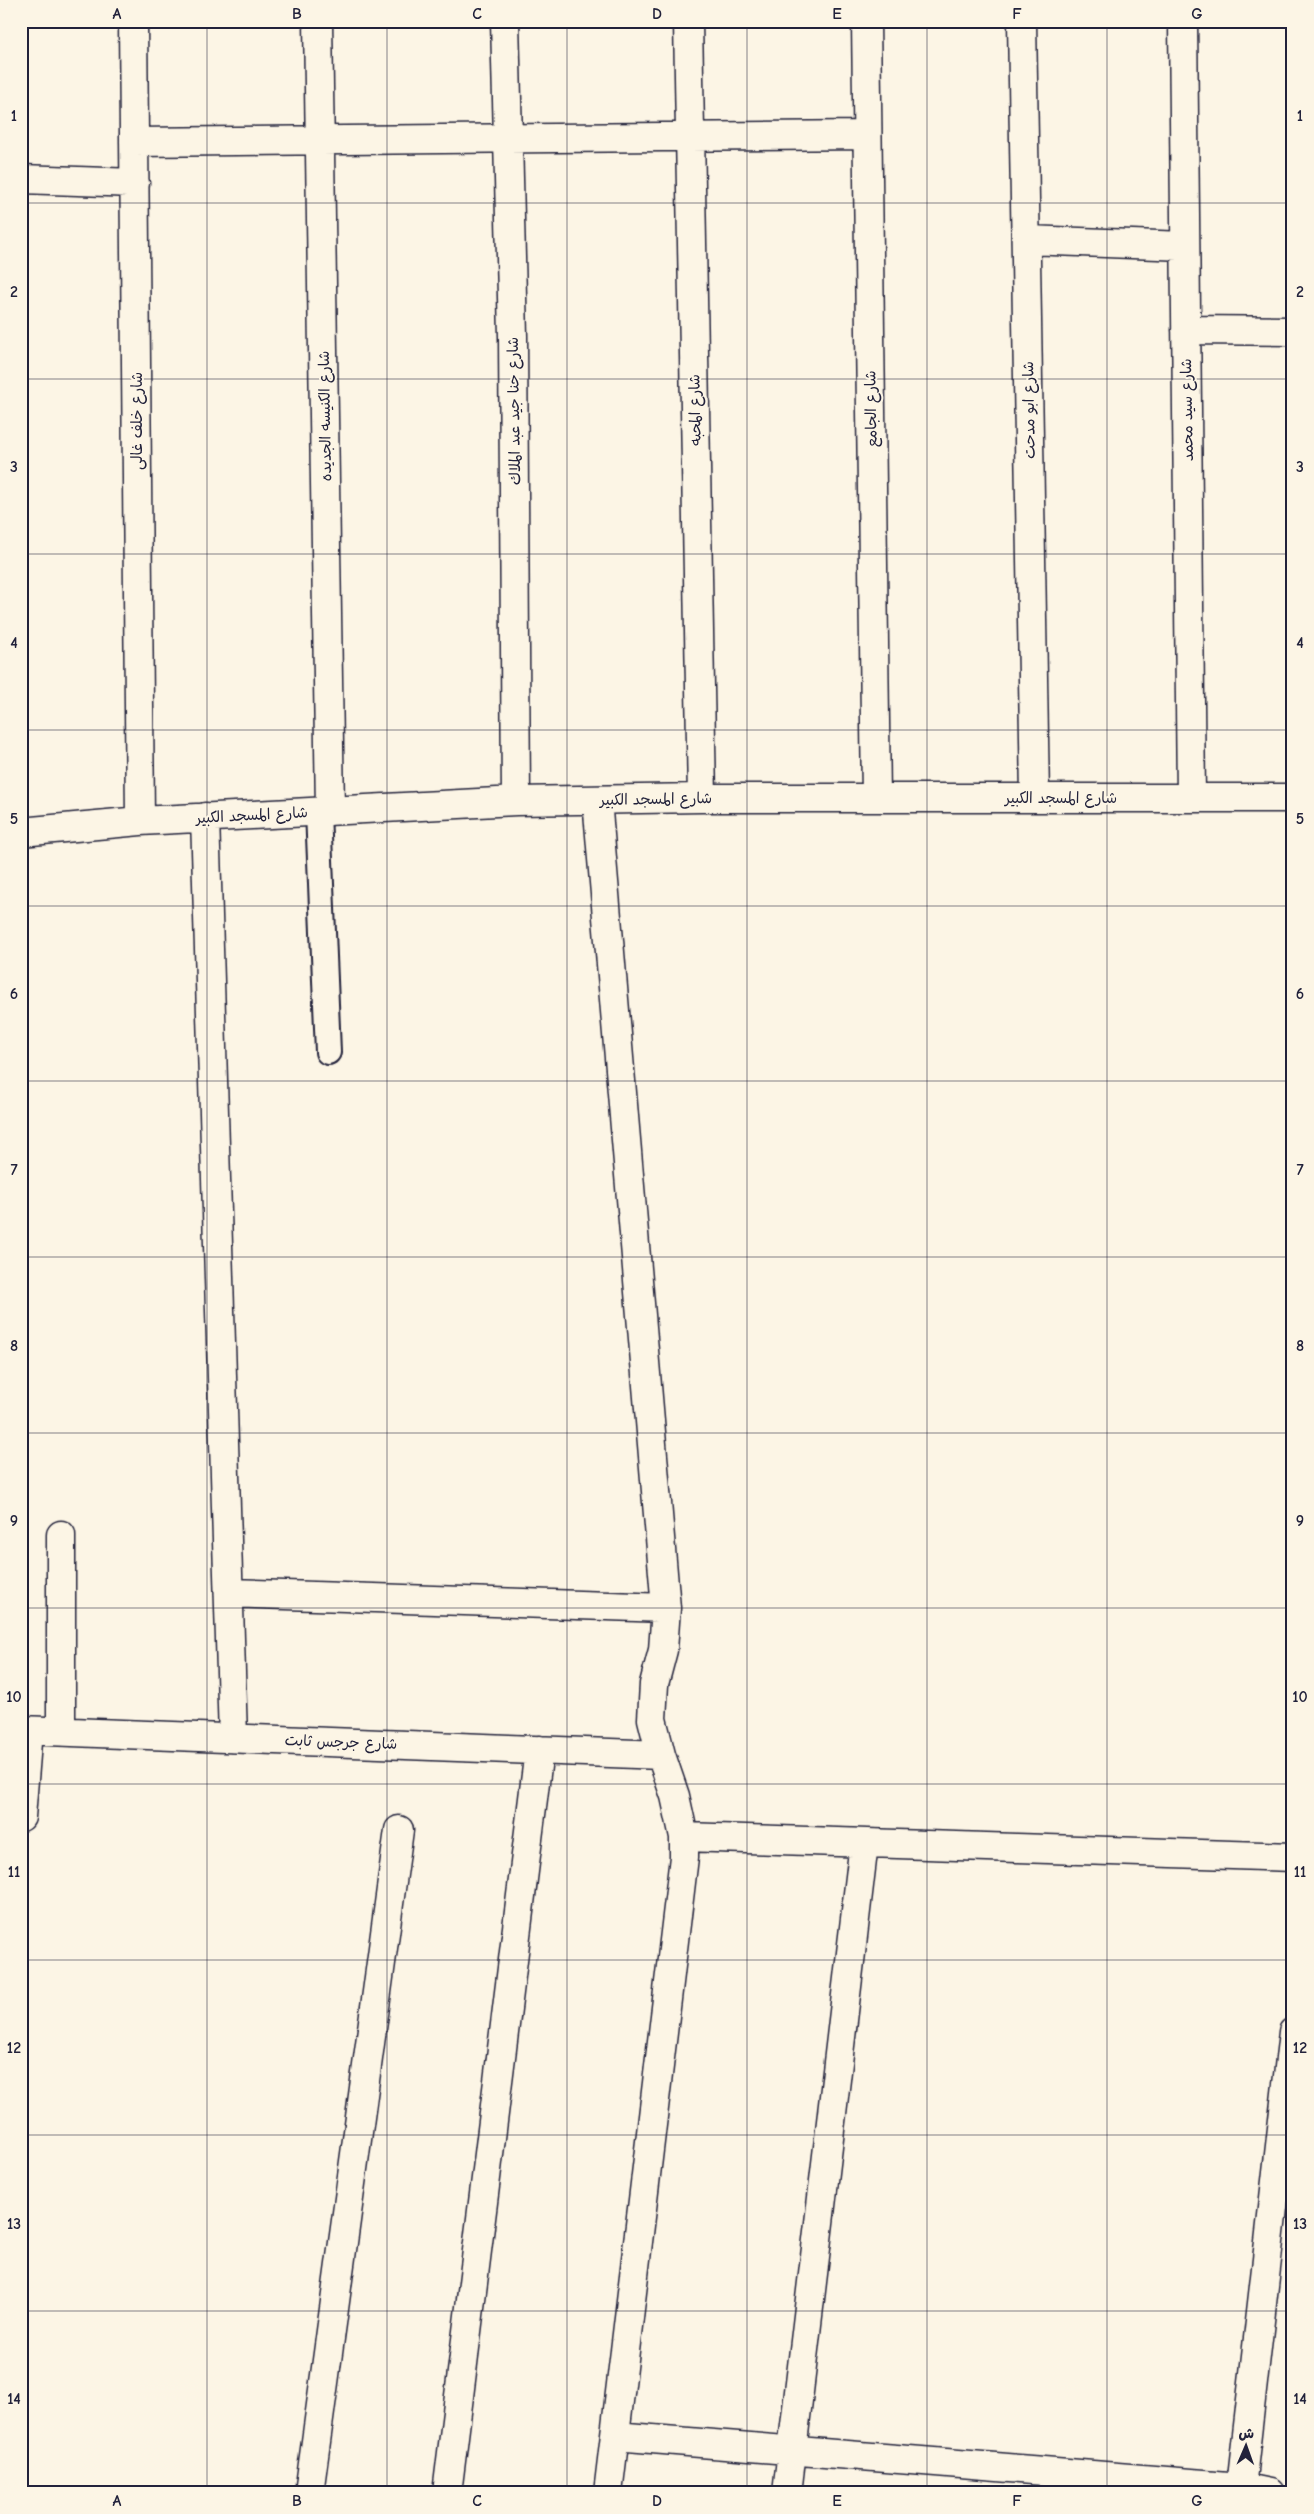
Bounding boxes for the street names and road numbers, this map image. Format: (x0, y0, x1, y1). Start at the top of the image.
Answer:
street label: شارع حنا جيد عبد الملاك (504, 337, 525, 485)
street label: شارع الكنيسه الجديده (315, 351, 336, 481)
street label: شارع سيد محمد (1177, 358, 1198, 462)
street label: شارع ابو مدحت (1019, 361, 1040, 459)
street label: شارع الجامع (861, 370, 883, 448)
street label: شارع خلف غالى (128, 372, 147, 470)
street label: شارع المحبه (685, 374, 706, 446)
street label: شارع المسجد الكبير (598, 789, 712, 810)
street label: شارع المسجد الكبير (1003, 789, 1117, 808)
street label: شارع المسجد الكبير (194, 803, 308, 828)
street label: شارع جرجس ثابت (284, 1731, 398, 1754)

